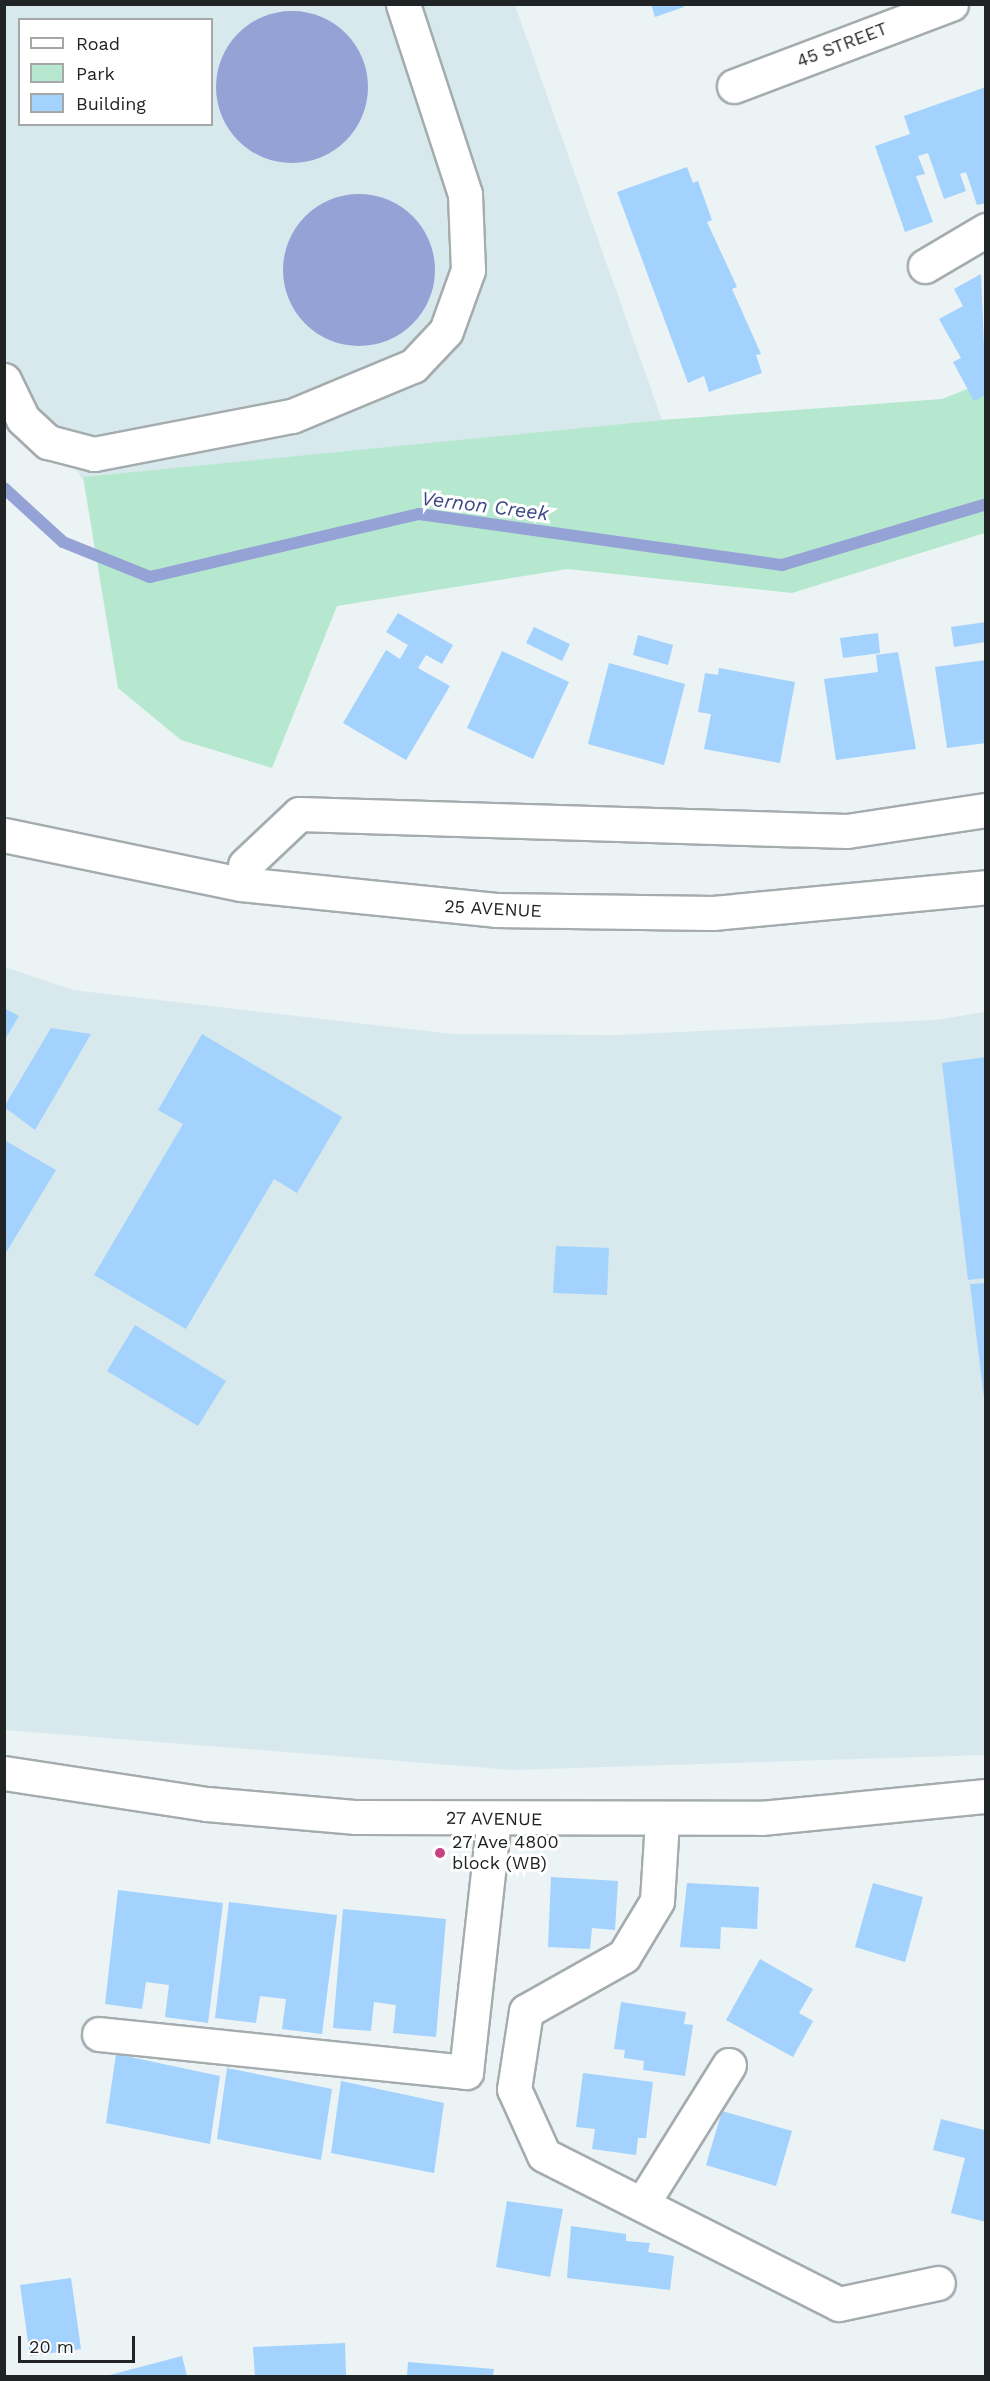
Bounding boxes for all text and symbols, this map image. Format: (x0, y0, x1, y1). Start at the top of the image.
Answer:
legend (18, 18, 213, 126)
street label: 45 STREET (794, 18, 890, 72)
text: Road (76, 33, 120, 54)
text: Park (76, 63, 115, 84)
text: Building (76, 93, 146, 114)
water label: Vernon Creek (420, 486, 550, 526)
street label: 25 AVENUE (443, 896, 543, 922)
street label: 27 AVENUE (445, 1807, 543, 1831)
place label: 27 Ave 4800 block (WB) (452, 1832, 560, 1874)
marker: 27 Ave 4800 block (WB) (433, 1846, 447, 1860)
scale bar (21, 2324, 138, 2362)
text: 20 m (29, 2336, 74, 2357)

